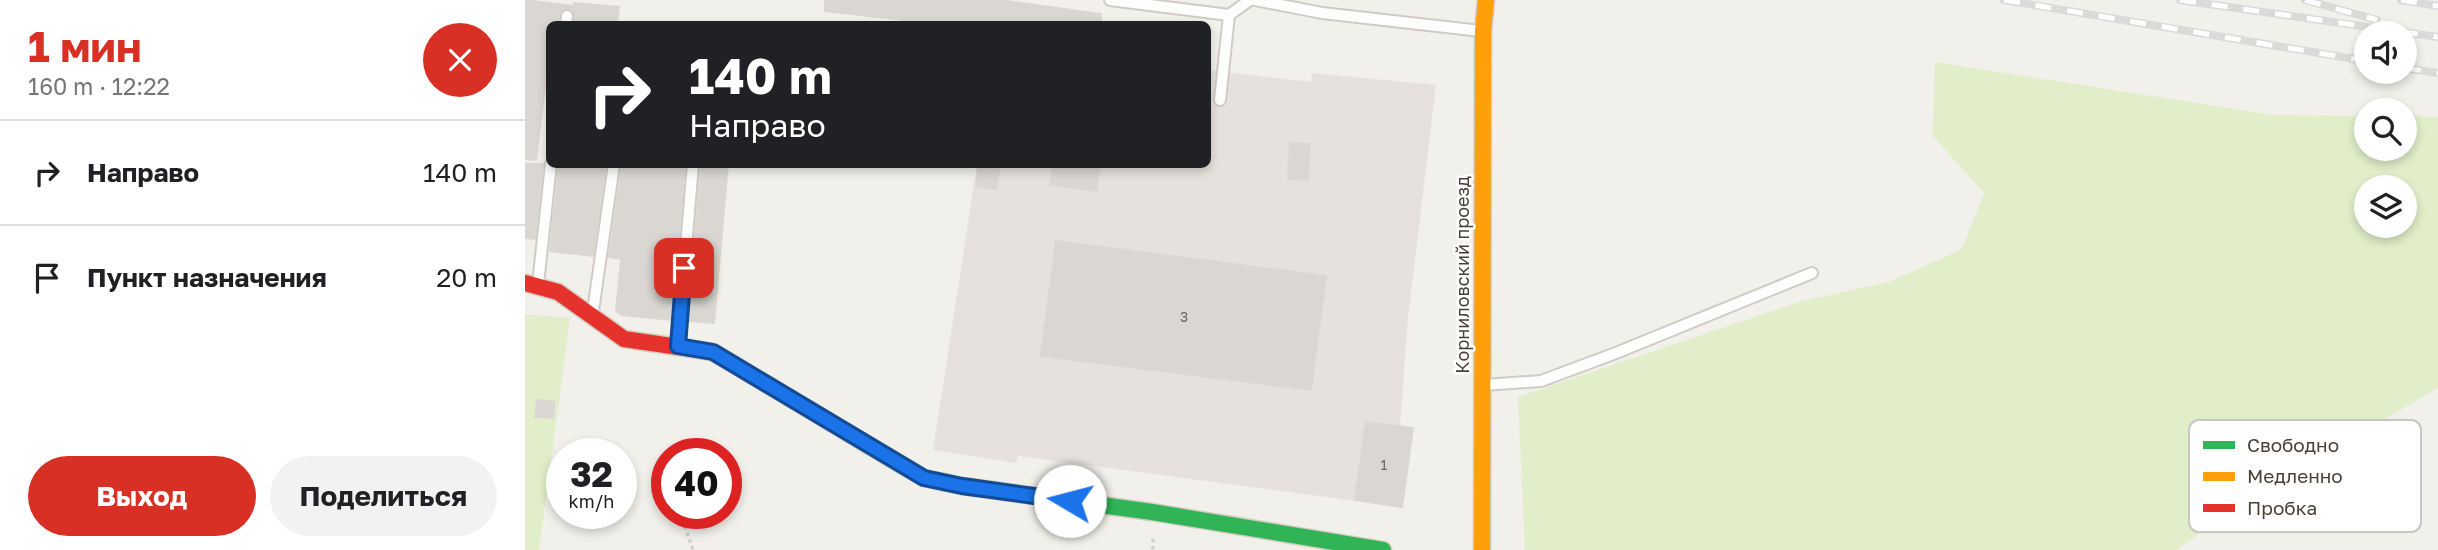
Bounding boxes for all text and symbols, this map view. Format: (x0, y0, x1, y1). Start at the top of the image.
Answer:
text: 1 мин (28, 21, 142, 71)
map controls (2354, 21, 2417, 238)
button: sound (2354, 21, 2417, 84)
button: close (423, 23, 497, 97)
text: 140 m (689, 46, 832, 105)
icon: right (574, 49, 665, 140)
text: 160 m · 12:22 (28, 72, 170, 100)
button: search (2354, 98, 2417, 161)
text: Направо (689, 106, 826, 144)
icon: right (28, 154, 66, 192)
text: Направо (87, 157, 199, 188)
text: 140 m (423, 157, 497, 188)
button: layers (2354, 175, 2417, 238)
street label: Корниловский проезд (1451, 176, 1473, 374)
pin (654, 238, 714, 298)
icon: arrive (665, 249, 703, 287)
icon: arrive (28, 259, 66, 297)
text: Пункт назначения (87, 262, 327, 293)
text: 20 m (436, 262, 497, 293)
house number: 3 (1180, 308, 1188, 325)
legend (2189, 420, 2421, 532)
text: Свободно (2247, 433, 2339, 456)
speed limit sign: 40 (651, 438, 742, 529)
text: 32 (570, 453, 613, 495)
button: Выход (28, 456, 256, 536)
button: Поделиться (270, 456, 497, 536)
house number: 1 (1381, 456, 1388, 473)
position arrow (1033, 464, 1107, 538)
text: Медленно (2247, 464, 2343, 487)
text: km/h (569, 490, 614, 512)
text: Пробка (2247, 496, 2317, 519)

